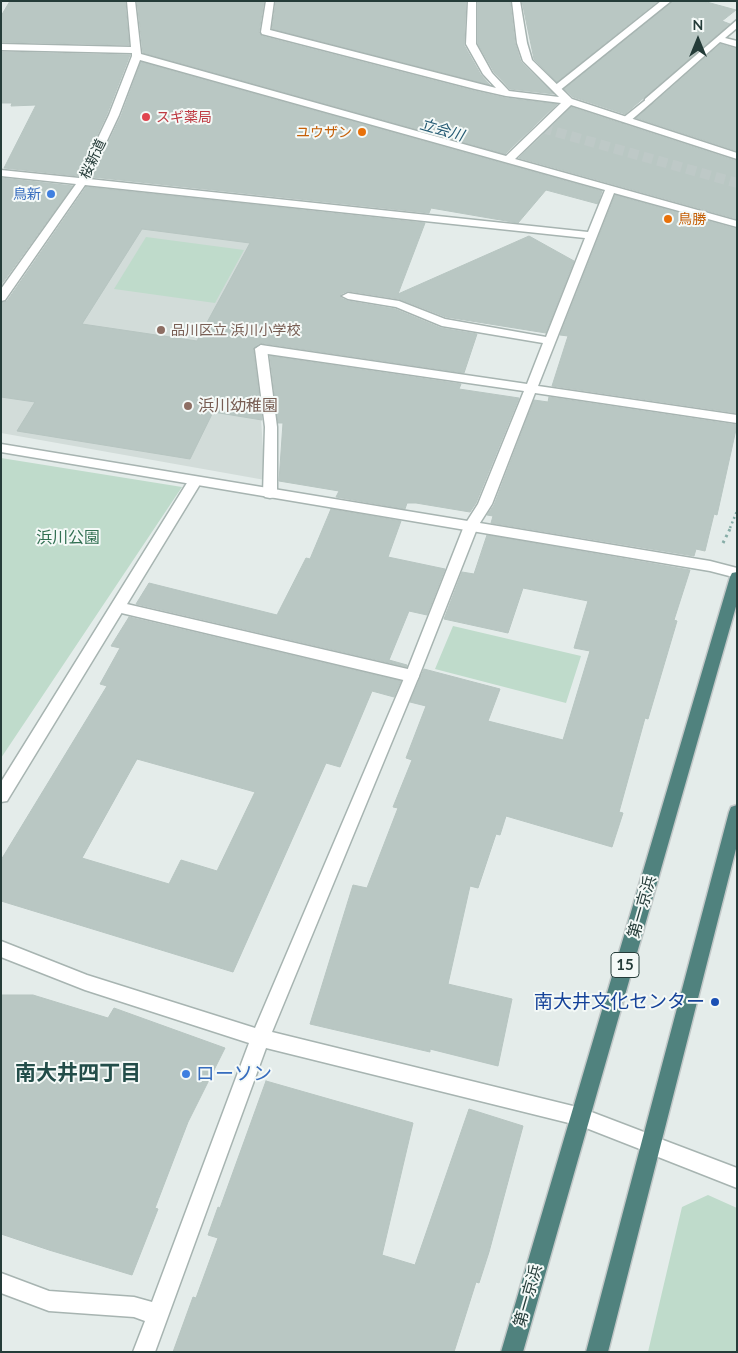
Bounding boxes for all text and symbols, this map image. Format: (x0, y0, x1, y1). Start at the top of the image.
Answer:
north arrow (673, 15, 723, 65)
text: N (693, 16, 703, 33)
place label: スギ薬局 (156, 109, 212, 125)
marker: スギ薬局 (140, 111, 152, 123)
water label: 立会川 (418, 115, 466, 145)
place label: ユウザン (296, 124, 352, 140)
marker: ユウザン (356, 126, 368, 138)
street label: 桜新道 (77, 136, 109, 182)
place label: 鳥新 (13, 186, 41, 202)
marker: 鳥新 (45, 188, 57, 200)
place label: 鳥勝 (678, 211, 706, 227)
marker: 鳥勝 (662, 213, 674, 225)
place label: 品川区立 浜川小学校 (171, 322, 301, 338)
marker: 品川区立 浜川小学校 (155, 324, 167, 336)
place label: 浜川幼稚園 (198, 396, 278, 416)
marker: 浜川幼稚園 (182, 400, 194, 412)
park label: 浜川公園 (36, 528, 100, 548)
street label: 第一京浜 (624, 874, 660, 940)
road number: 15 (611, 952, 639, 978)
place label: 南大井文化センター (534, 991, 705, 1013)
marker: 南大井文化センター (709, 996, 721, 1008)
district label: 南大井四丁目 (15, 1060, 141, 1086)
place label: ローソン (196, 1063, 272, 1085)
marker: ローソン (180, 1068, 192, 1080)
street label: 第一京浜 (510, 1263, 546, 1329)

